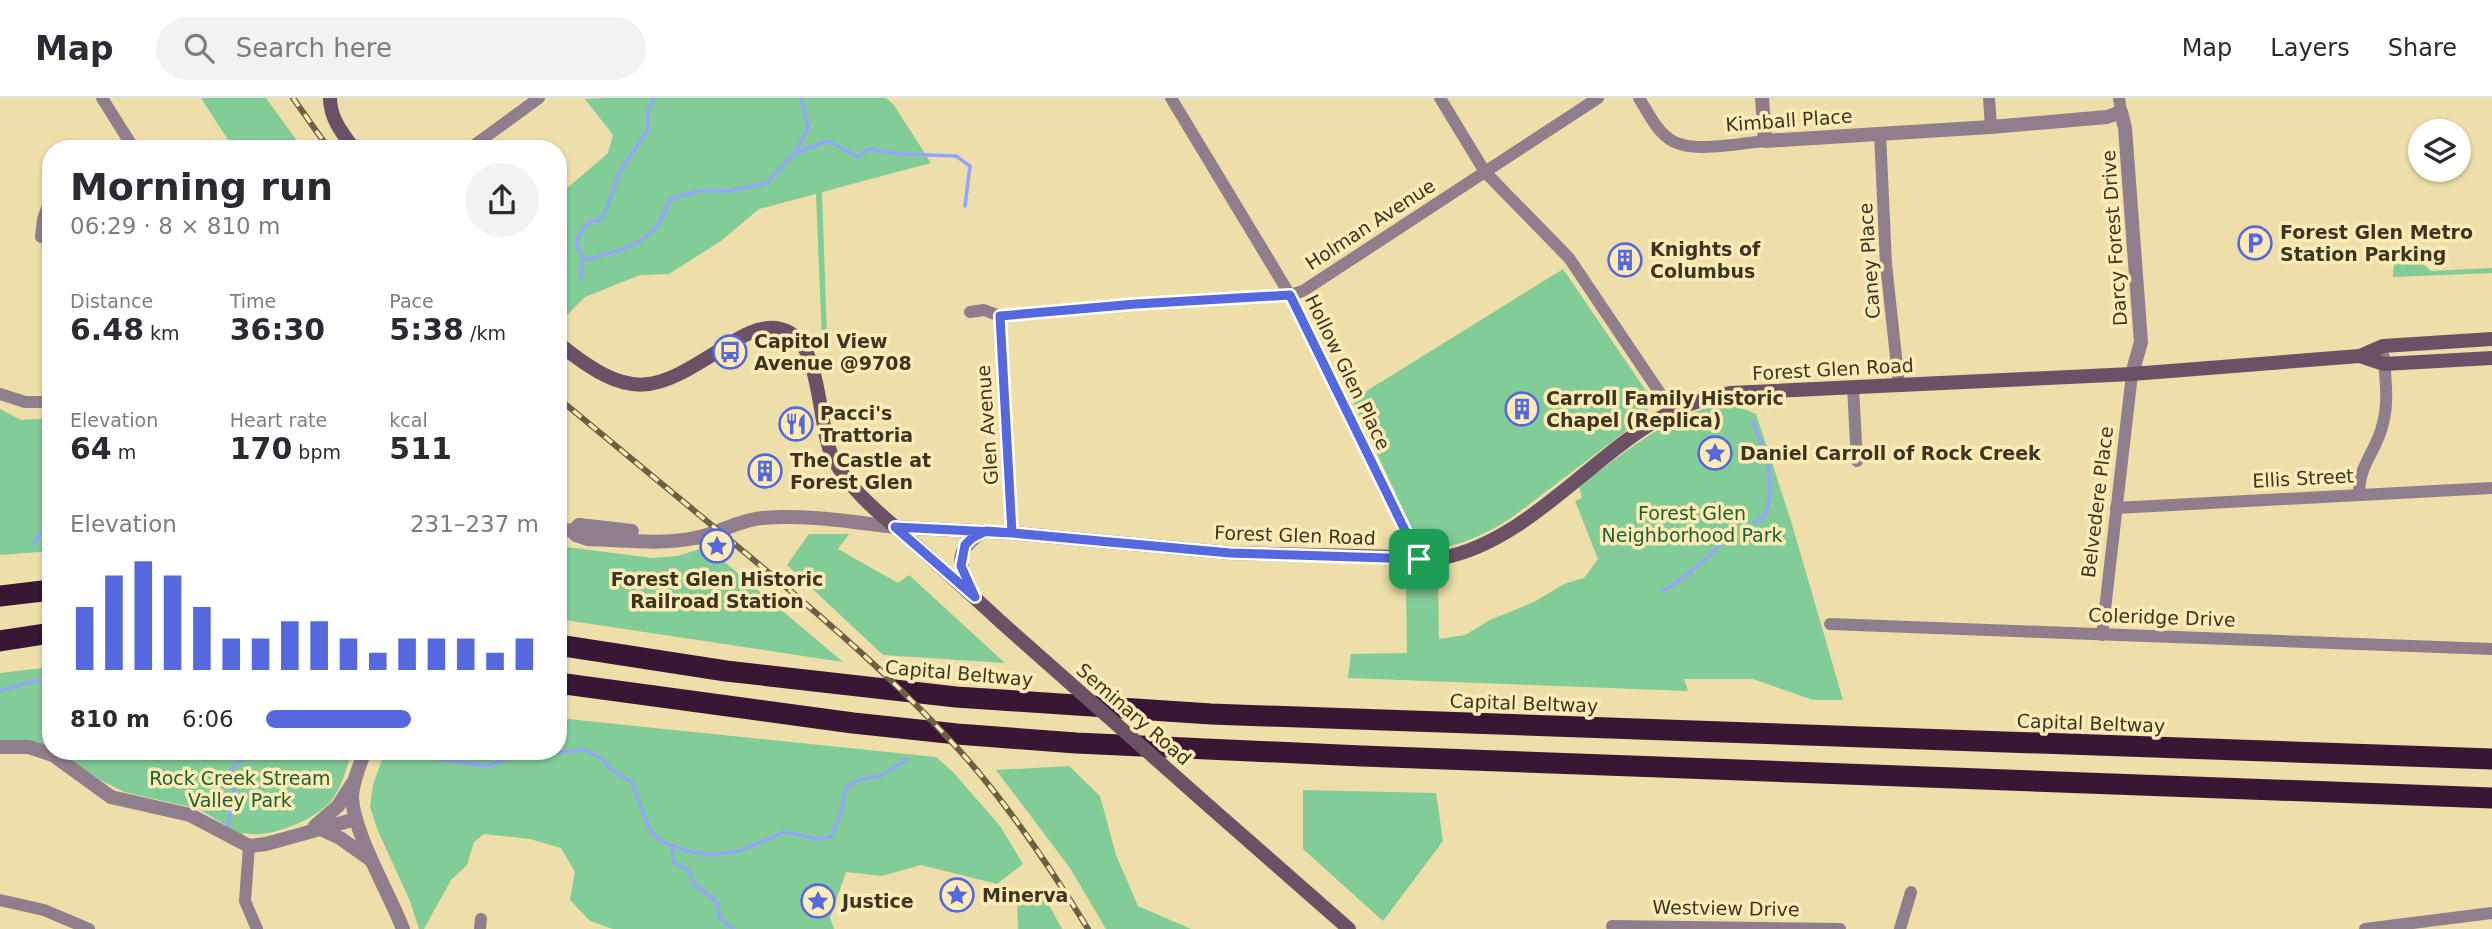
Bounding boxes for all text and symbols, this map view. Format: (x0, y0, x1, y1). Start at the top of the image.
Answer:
search box (156, 17, 646, 80)
text: Map (35, 29, 114, 68)
icon: search (180, 29, 218, 67)
text: Search here (236, 33, 392, 63)
text: Map (2182, 34, 2232, 62)
text: Layers (2270, 34, 2350, 62)
text: Share (2388, 34, 2457, 62)
street label: Kimball Place (1725, 105, 1853, 135)
map controls (2408, 119, 2471, 182)
button: layers (2408, 119, 2471, 182)
street label: Darcy Forest Drive (2097, 149, 2131, 327)
button: share (465, 163, 539, 237)
text: Morning run (70, 165, 333, 209)
street label: Holman Avenue (1301, 174, 1439, 274)
street label: Caney Place (1854, 202, 1884, 320)
text: 06:29 · 8 × 810 m (70, 213, 280, 239)
place label: Forest Glen Metro Station Parking (2280, 221, 2473, 265)
parking icon: Forest Glen Metro Station Parking (2236, 224, 2274, 262)
place label: Knights of Columbus (1650, 238, 1761, 282)
building icon: Knights of Columbus (1606, 241, 1644, 279)
text: Distance (70, 290, 153, 312)
text: Time (230, 290, 276, 312)
text: Pace (389, 290, 434, 312)
street label: Hollow Glen Place (1301, 291, 1395, 453)
text: 6.48 (70, 312, 144, 347)
text: 36:30 (230, 312, 325, 347)
text: 5:38 (389, 312, 464, 347)
text: km (144, 322, 180, 344)
text: /km (464, 322, 506, 344)
place label: Capitol View Avenue @9708 (754, 330, 912, 374)
bus stop icon: Capitol View Avenue @9708 (711, 333, 749, 371)
street label: Forest Glen Road (1752, 354, 1914, 384)
street label: Glen Avenue (972, 364, 1002, 486)
place label: Carroll Family Historic Chapel (Replica) (1546, 387, 1784, 431)
building icon: Carroll Family Historic Chapel (Replica) (1503, 390, 1541, 428)
place label: Pacci's Trattoria (820, 402, 913, 446)
restaurant icon: Pacci's Trattoria (777, 405, 815, 443)
text: Elevation (70, 409, 158, 431)
text: Heart rate (230, 409, 327, 431)
text: kcal (389, 409, 428, 431)
street label: Belvedere Place (2077, 425, 2117, 579)
text: 64 (70, 431, 112, 466)
text: 170 (230, 431, 292, 466)
text: 511 (389, 431, 452, 466)
place icon: Daniel Carroll of Rock Creek (1696, 434, 1734, 472)
text: m (112, 441, 136, 463)
text: bpm (292, 441, 341, 463)
place label: Daniel Carroll of Rock Creek (1740, 442, 2041, 464)
place label: The Castle at Forest Glen (790, 449, 931, 493)
building icon: The Castle at Forest Glen (746, 452, 784, 490)
street label: Ellis Street (2252, 464, 2354, 492)
park label: Forest Glen Neighborhood Park (1602, 502, 1782, 546)
text: Elevation (70, 511, 177, 537)
text: 231–237 m (410, 511, 539, 537)
street label: Forest Glen Road (1214, 521, 1376, 549)
place icon: Forest Glen Historic Railroad Station (698, 527, 736, 565)
pin (1389, 529, 1449, 589)
icon: arrive (1400, 540, 1438, 578)
place label: Forest Glen Historic Railroad Station (611, 568, 823, 612)
street label: Coleridge Drive (2088, 603, 2236, 631)
street label: Capital Beltway (884, 656, 1034, 690)
street label: Seminary Road (1072, 658, 1196, 770)
street label: Capital Beltway (1449, 689, 1599, 717)
text: 810 m (70, 706, 150, 732)
text: 6:06 (182, 706, 234, 732)
street label: Capital Beltway (2016, 709, 2166, 737)
park label: Rock Creek Stream Valley Park (149, 767, 331, 811)
place icon: Minerva (938, 876, 976, 914)
place icon: Justice (799, 882, 837, 920)
place label: Minerva (982, 884, 1068, 906)
place label: Justice (840, 890, 914, 912)
street label: Westview Drive (1652, 896, 1800, 920)

